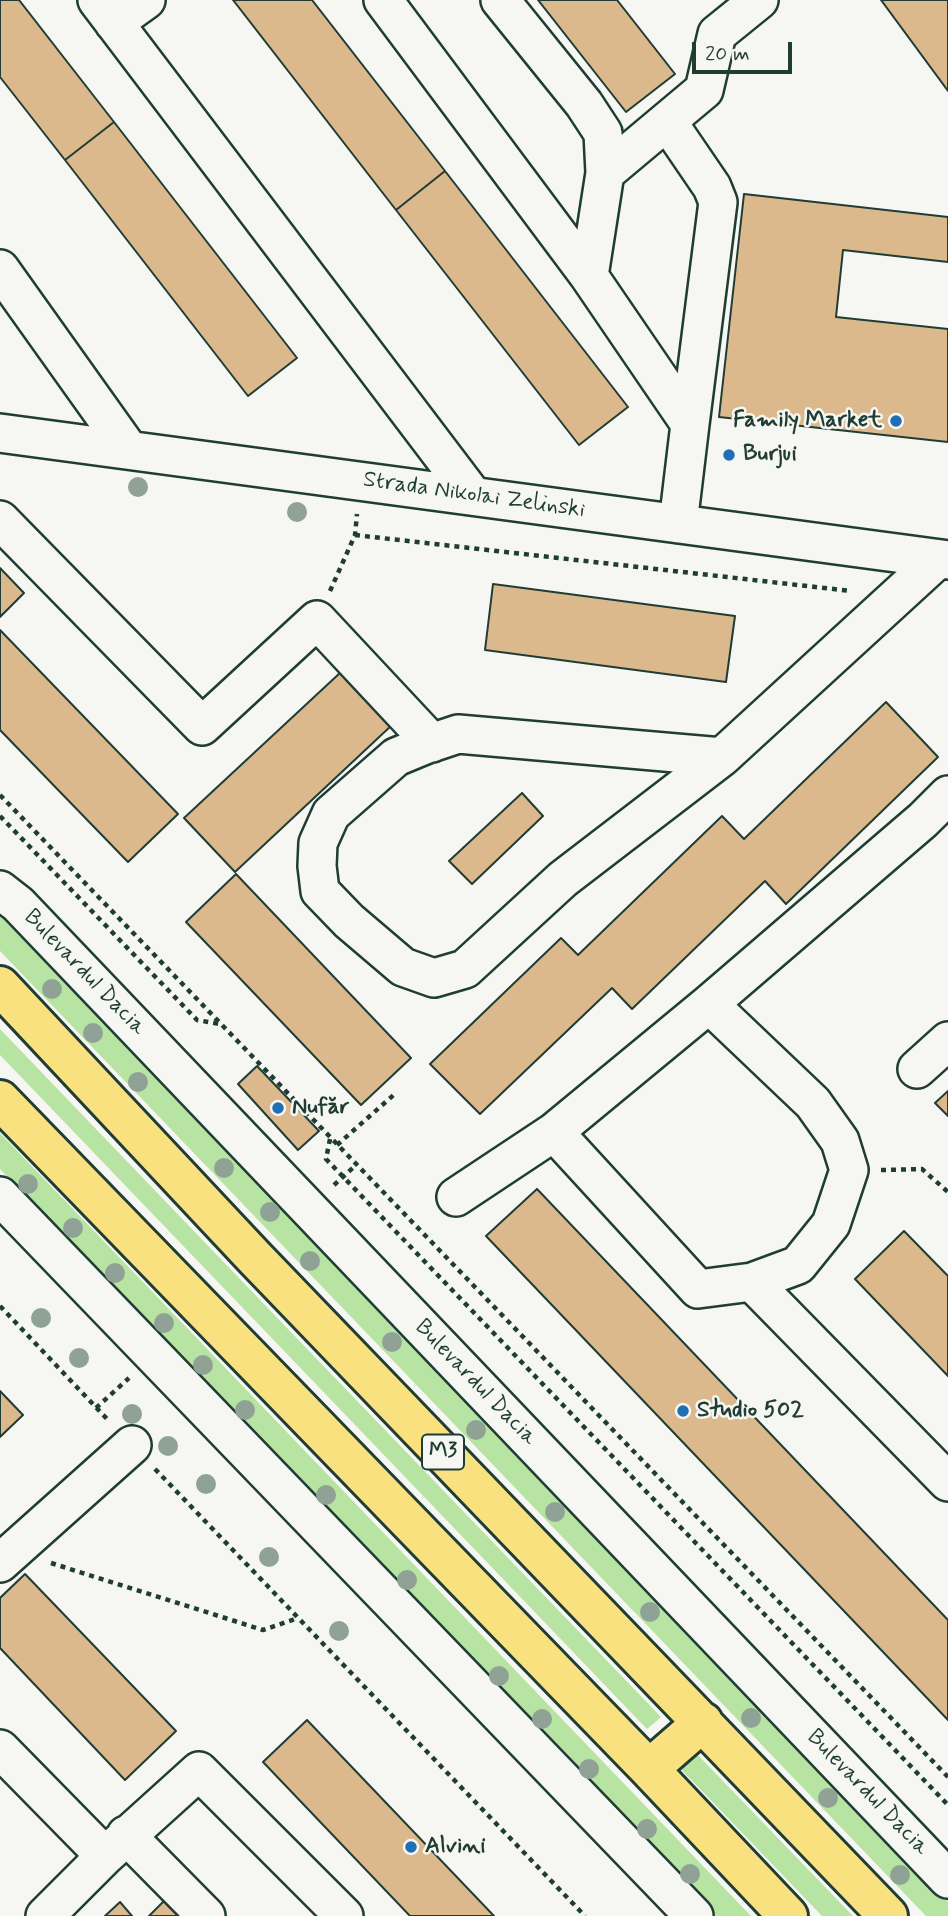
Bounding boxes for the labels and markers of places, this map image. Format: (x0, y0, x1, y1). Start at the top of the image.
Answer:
place label: Family Market (733, 407, 882, 435)
marker: Family Market (888, 413, 904, 429)
place label: Burjui (743, 441, 797, 469)
marker: Burjui (721, 447, 737, 463)
place label: Nufăr (292, 1094, 349, 1122)
marker: Nufăr (270, 1100, 286, 1116)
place label: Studio 502 (697, 1397, 804, 1425)
marker: Studio 502 (675, 1403, 691, 1419)
place label: Alvini (425, 1833, 486, 1861)
marker: Alvini (403, 1839, 419, 1855)

